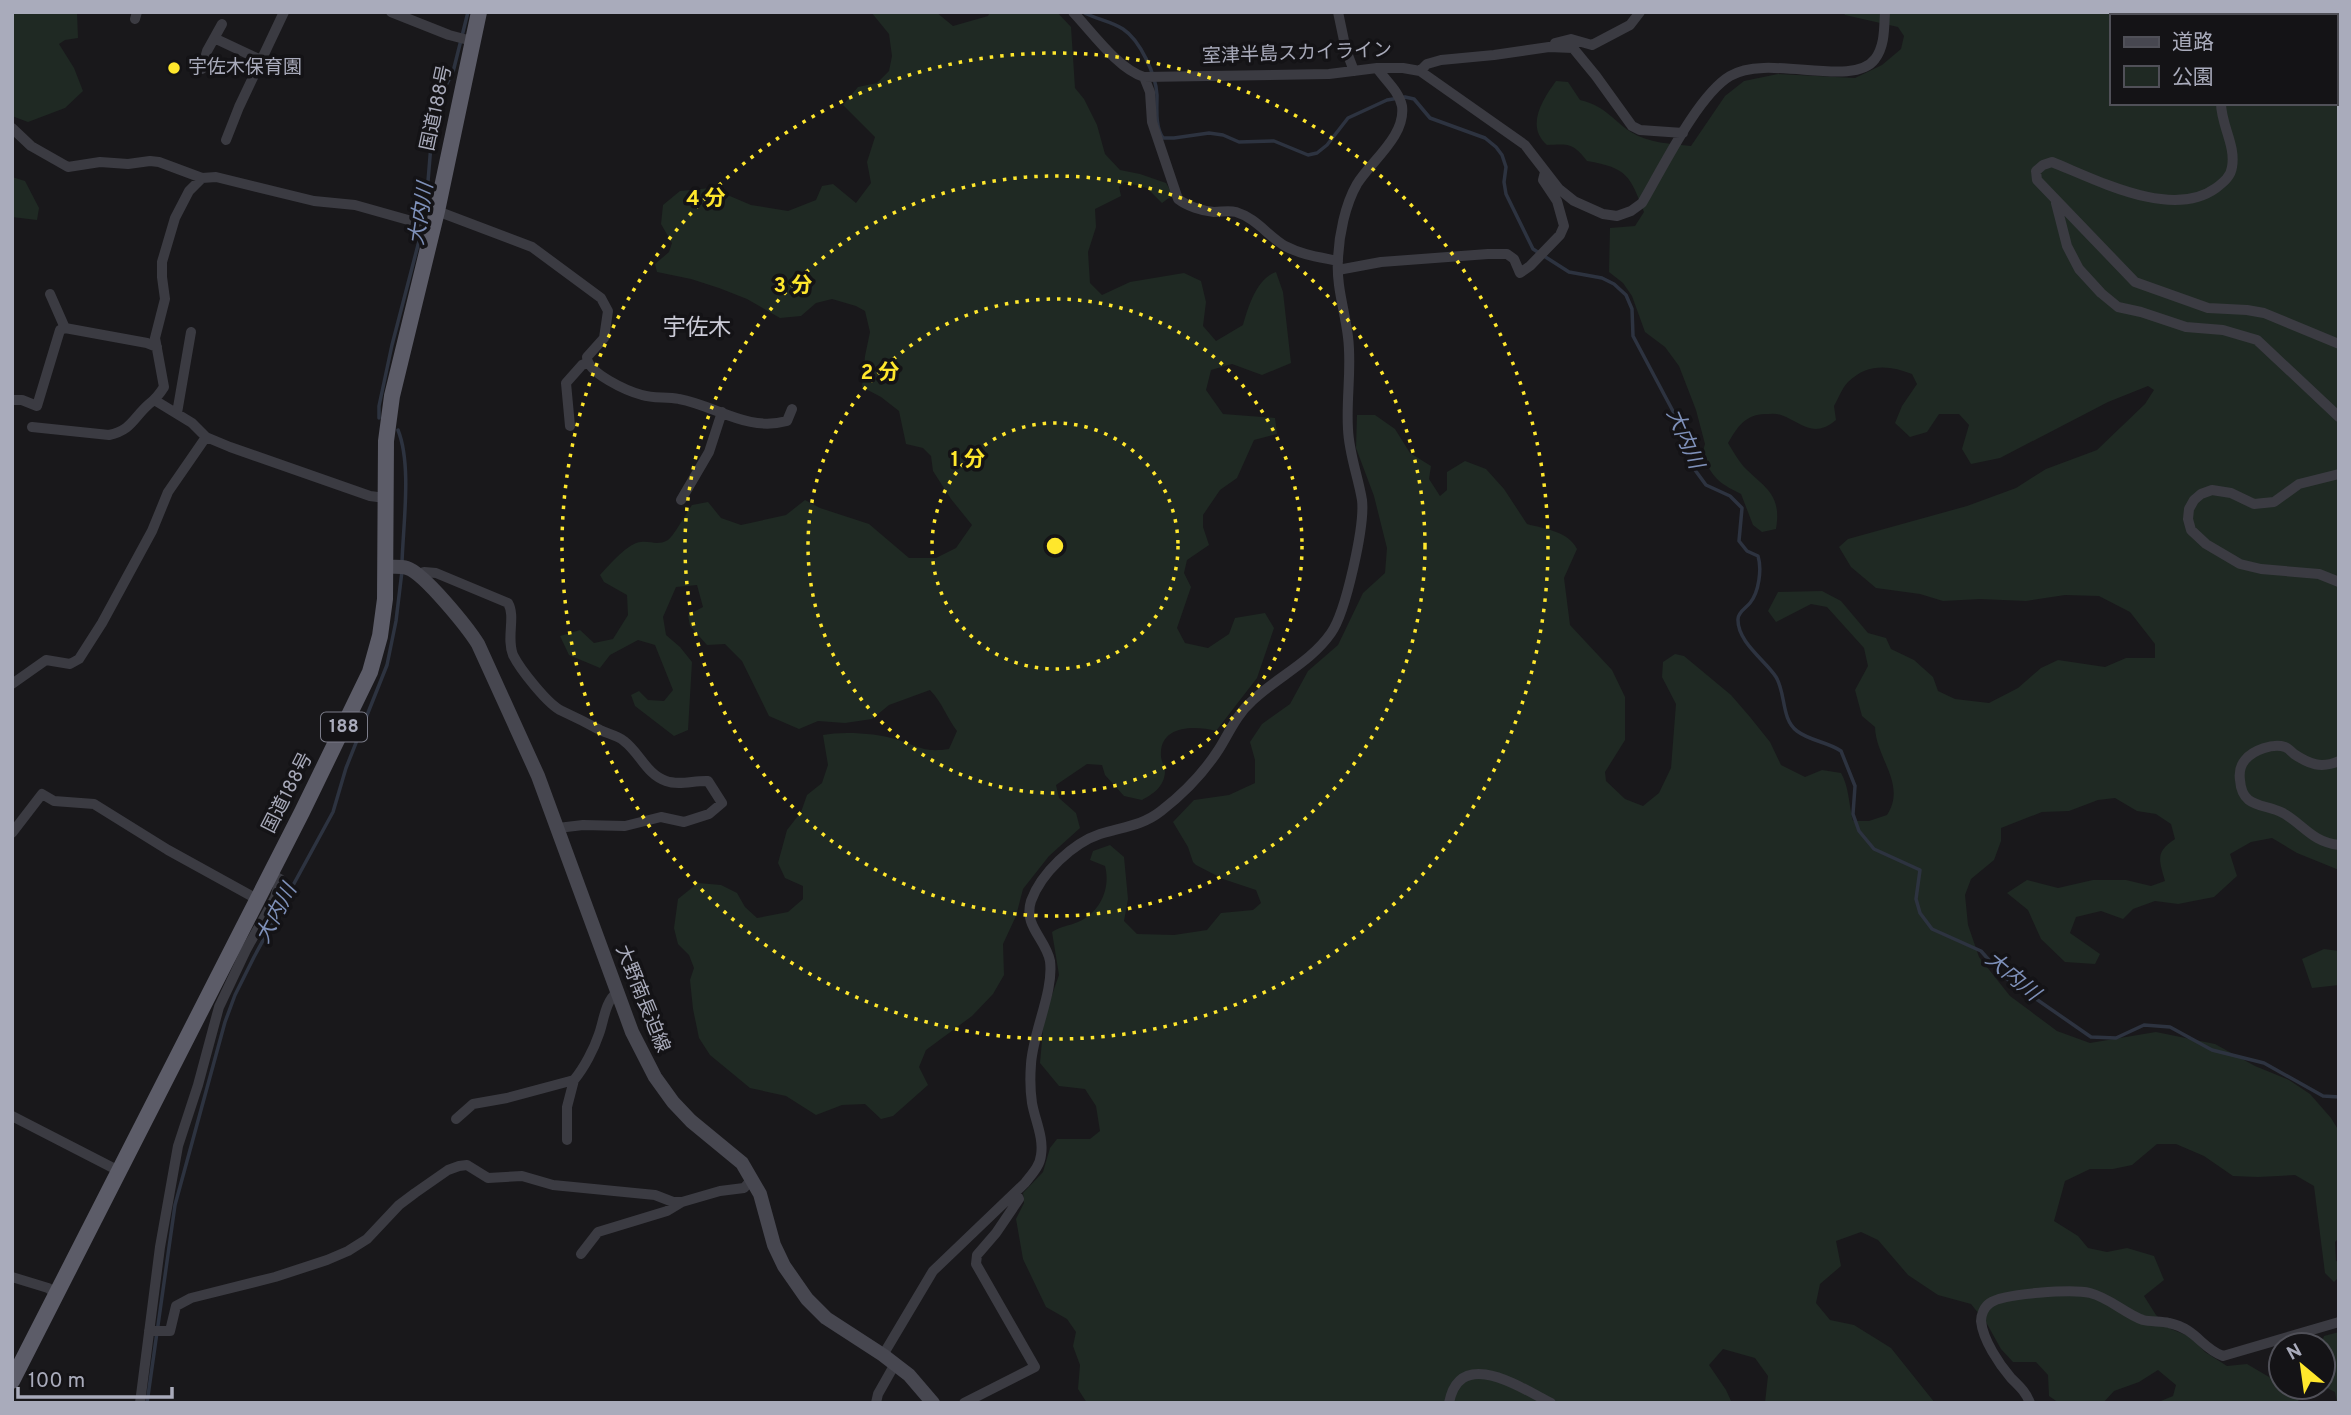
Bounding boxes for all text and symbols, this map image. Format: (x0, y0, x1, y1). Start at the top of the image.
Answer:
legend (2110, 14, 2337, 105)
text: 道路 (2172, 30, 2214, 57)
street label: 室津半島スカイライン (1202, 39, 1392, 69)
place label: 宇佐木保育園 (188, 56, 302, 80)
marker: 宇佐木保育園 (166, 60, 182, 76)
street label: 国道188号 (416, 63, 458, 153)
text: 公園 (2172, 65, 2214, 92)
water label: 大内川 (404, 179, 441, 247)
text: 4 分 (686, 186, 726, 213)
text: 3 分 (774, 273, 812, 300)
district label: 宇佐木 (663, 315, 732, 344)
text: 2 分 (860, 360, 900, 387)
water label: 大内川 (1659, 405, 1710, 475)
text: 1 分 (951, 447, 985, 474)
centre of rings (1043, 534, 1067, 558)
road number: 188 (321, 712, 367, 742)
street label: 国道188号 (257, 749, 319, 837)
water label: 大内川 (250, 878, 305, 948)
street label: 大野南長迫線 (610, 942, 674, 1056)
water label: 大内川 (1979, 946, 2046, 1009)
north arrow (2267, 1331, 2337, 1401)
text: N (2283, 1339, 2307, 1367)
scale bar (18, 1356, 172, 1400)
text: 100 m (28, 1368, 85, 1395)

